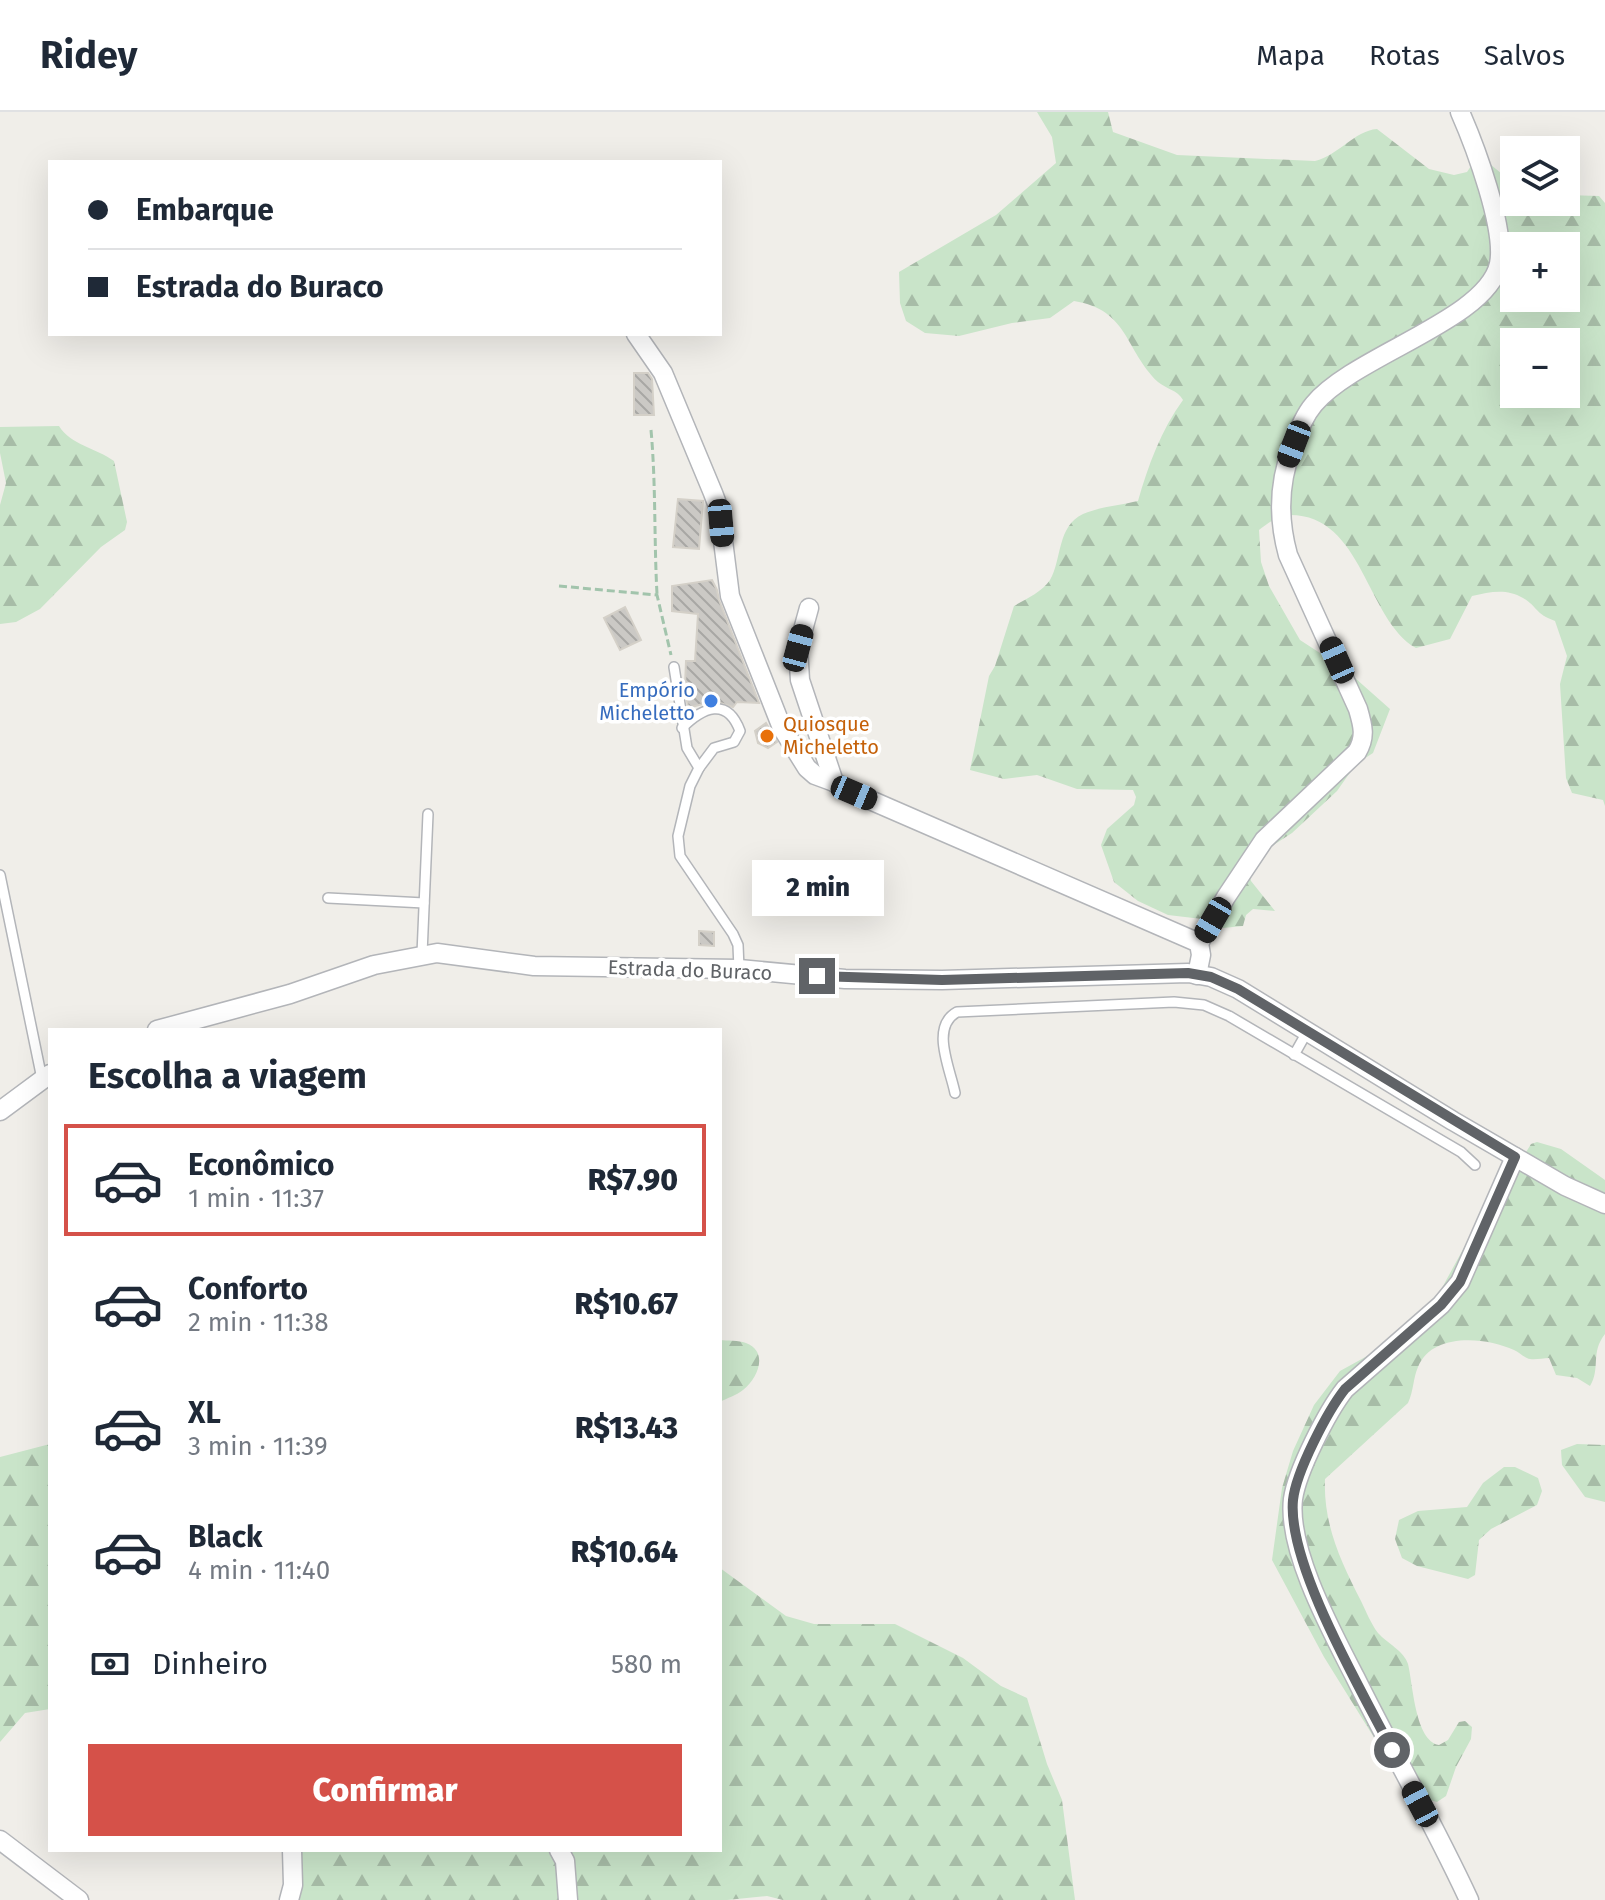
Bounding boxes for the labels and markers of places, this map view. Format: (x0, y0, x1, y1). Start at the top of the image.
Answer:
place label: Empório Micheletto (599, 678, 695, 725)
marker: Empório Micheletto (702, 692, 720, 710)
place label: Quiosque Micheletto (783, 712, 879, 759)
marker: Quiosque Micheletto (758, 727, 776, 745)

